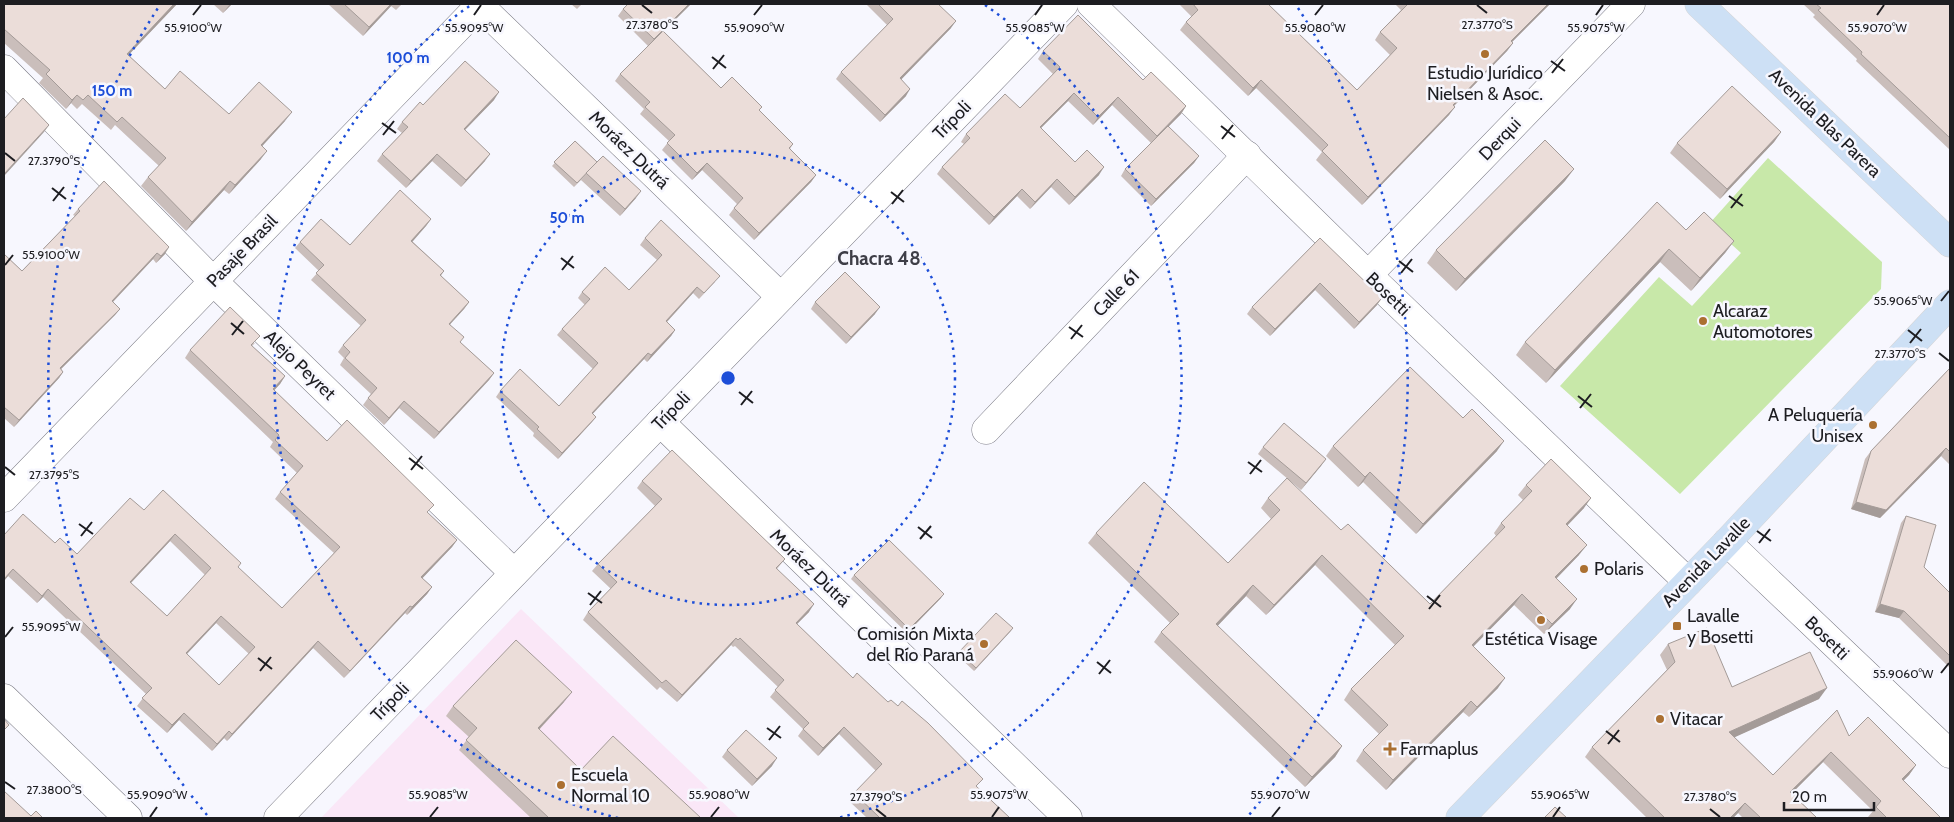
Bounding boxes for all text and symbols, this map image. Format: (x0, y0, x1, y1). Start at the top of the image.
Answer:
text: 27.3780°S (625, 17, 679, 32)
text: 27.3770°S (1461, 17, 1513, 32)
text: 55.9100°W (164, 20, 223, 35)
text: 55.9095°W (445, 20, 504, 35)
text: 55.9090°W (724, 20, 785, 35)
text: 55.9085°W (1005, 20, 1065, 35)
text: 55.9080°W (1284, 20, 1346, 35)
text: 55.9075°W (1567, 20, 1626, 35)
text: 55.9070°W (1847, 20, 1907, 35)
marker: Estudio Jurídico Nielsen & Asoc. (1479, 48, 1491, 60)
text: 100 m (386, 49, 430, 67)
place label: Estudio Jurídico Nielsen & Asoc. (1427, 62, 1543, 105)
street label: Avenida Blas Parera (1764, 64, 1886, 182)
text: 150 m (92, 82, 132, 100)
street label: Trípoli (928, 96, 976, 144)
street label: Moráez Dutrá (584, 106, 674, 194)
street label: Derqui (1474, 113, 1526, 165)
text: 27.3790°S (28, 153, 80, 168)
text: 50 m (549, 209, 585, 227)
street label: Pasaje Brasil (202, 210, 282, 292)
text: 55.9100°W (22, 247, 81, 262)
district label: Chacra 48 (837, 247, 921, 270)
street label: Calle 61 (1088, 265, 1144, 321)
street label: Bosetti (1361, 268, 1415, 320)
text: 55.9065°W (1874, 293, 1933, 308)
place label: Alcaraz Automotores (1713, 300, 1813, 343)
marker: Alcaraz Automotores (1697, 315, 1709, 327)
street label: Alejo Peyret (260, 325, 340, 405)
text: 27.3770°S (1874, 346, 1926, 361)
centre of rings (719, 369, 737, 387)
street label: Trípoli (647, 387, 695, 435)
place label: A Peluquería Unisex (1768, 404, 1863, 447)
marker: A Peluquería Unisex (1867, 419, 1879, 431)
text: 27.3795°S (29, 467, 79, 482)
street label: Avenida Lavalle (1657, 512, 1755, 612)
street label: Moráez Dutrá (765, 524, 855, 612)
place label: Polaris (1594, 558, 1644, 580)
marker: Polaris (1578, 563, 1590, 575)
place label: Lavalle y Bosetti (1687, 605, 1753, 648)
street label: Bosetti (1800, 612, 1854, 664)
marker: Estética Visage (1535, 614, 1547, 626)
text: 55.9095°W (22, 619, 81, 634)
marker: Lavalle y Bosetti (1671, 620, 1683, 632)
place label: Comisión Mixta del Río Paraná (857, 623, 974, 666)
place label: Estética Visage (1484, 628, 1598, 650)
marker: Comisión Mixta del Río Paraná (978, 638, 990, 650)
text: 55.9060°W (1873, 666, 1934, 681)
street label: Trípoli (366, 678, 414, 726)
place label: Vitacar (1670, 708, 1723, 730)
marker: Vitacar (1654, 713, 1666, 725)
place label: Farmaplus (1400, 738, 1478, 760)
marker: Farmaplus (1384, 743, 1396, 755)
place label: Escuela Normal 10 (571, 764, 650, 807)
marker: Escuela Normal 10 (555, 779, 567, 791)
scale bar (1784, 780, 1874, 812)
text: 27.3800°S (26, 782, 82, 797)
text: 55.9090°W (127, 787, 188, 802)
text: 55.9085°W (408, 787, 468, 802)
text: 55.9080°W (688, 787, 750, 802)
text: 55.9075°W (970, 787, 1029, 802)
text: 55.9070°W (1250, 787, 1310, 802)
text: 55.9065°W (1531, 787, 1590, 802)
text: 20 m (1792, 788, 1827, 806)
text: 27.3790°S (850, 789, 902, 804)
text: 27.3780°S (1683, 789, 1737, 804)

